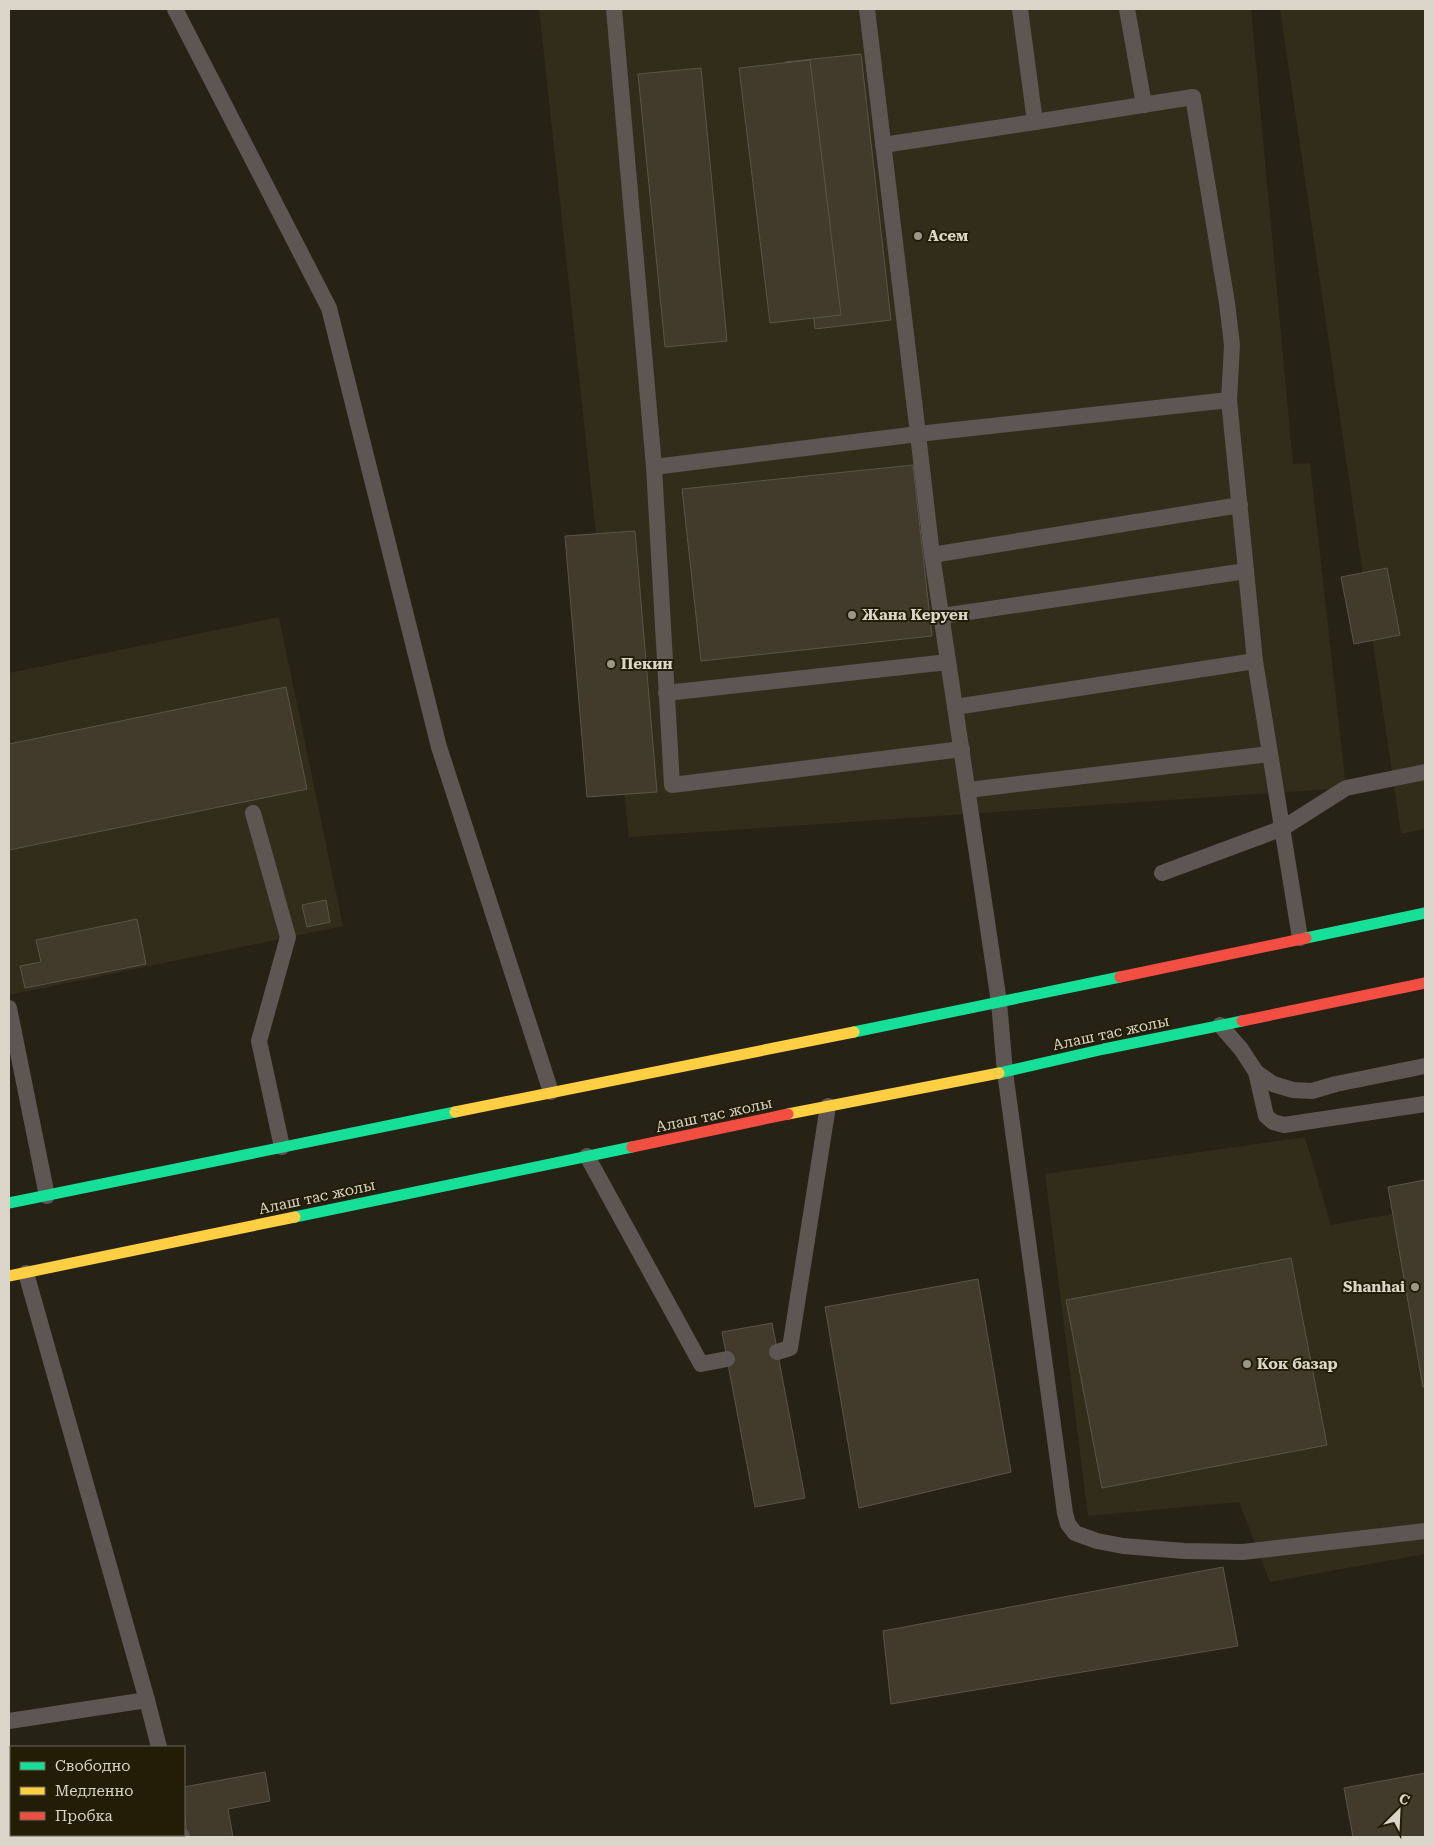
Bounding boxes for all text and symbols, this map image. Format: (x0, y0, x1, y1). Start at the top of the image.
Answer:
place label: Асем (928, 227, 968, 245)
marker: Асем (912, 230, 924, 242)
place label: Жана Керуен (862, 606, 968, 624)
marker: Жана Керуен (846, 609, 858, 621)
place label: Пекин (621, 655, 673, 673)
marker: Пекин (605, 658, 617, 670)
street label: Алаш тас жолы (1051, 1012, 1171, 1054)
street label: Алаш тас жолы (654, 1094, 774, 1136)
street label: Алаш тас жолы (257, 1176, 377, 1218)
place label: Shanhai (1343, 1278, 1405, 1296)
marker: Shanhai (1409, 1281, 1421, 1293)
place label: Кок базар (1257, 1355, 1338, 1373)
marker: Кок базар (1241, 1358, 1253, 1370)
legend (10, 1746, 185, 1836)
text: Свободно (55, 1757, 130, 1775)
text: Медленно (55, 1782, 134, 1800)
north arrow (1374, 1786, 1424, 1836)
text: С (1397, 1790, 1412, 1809)
text: Пробка (55, 1807, 113, 1825)

